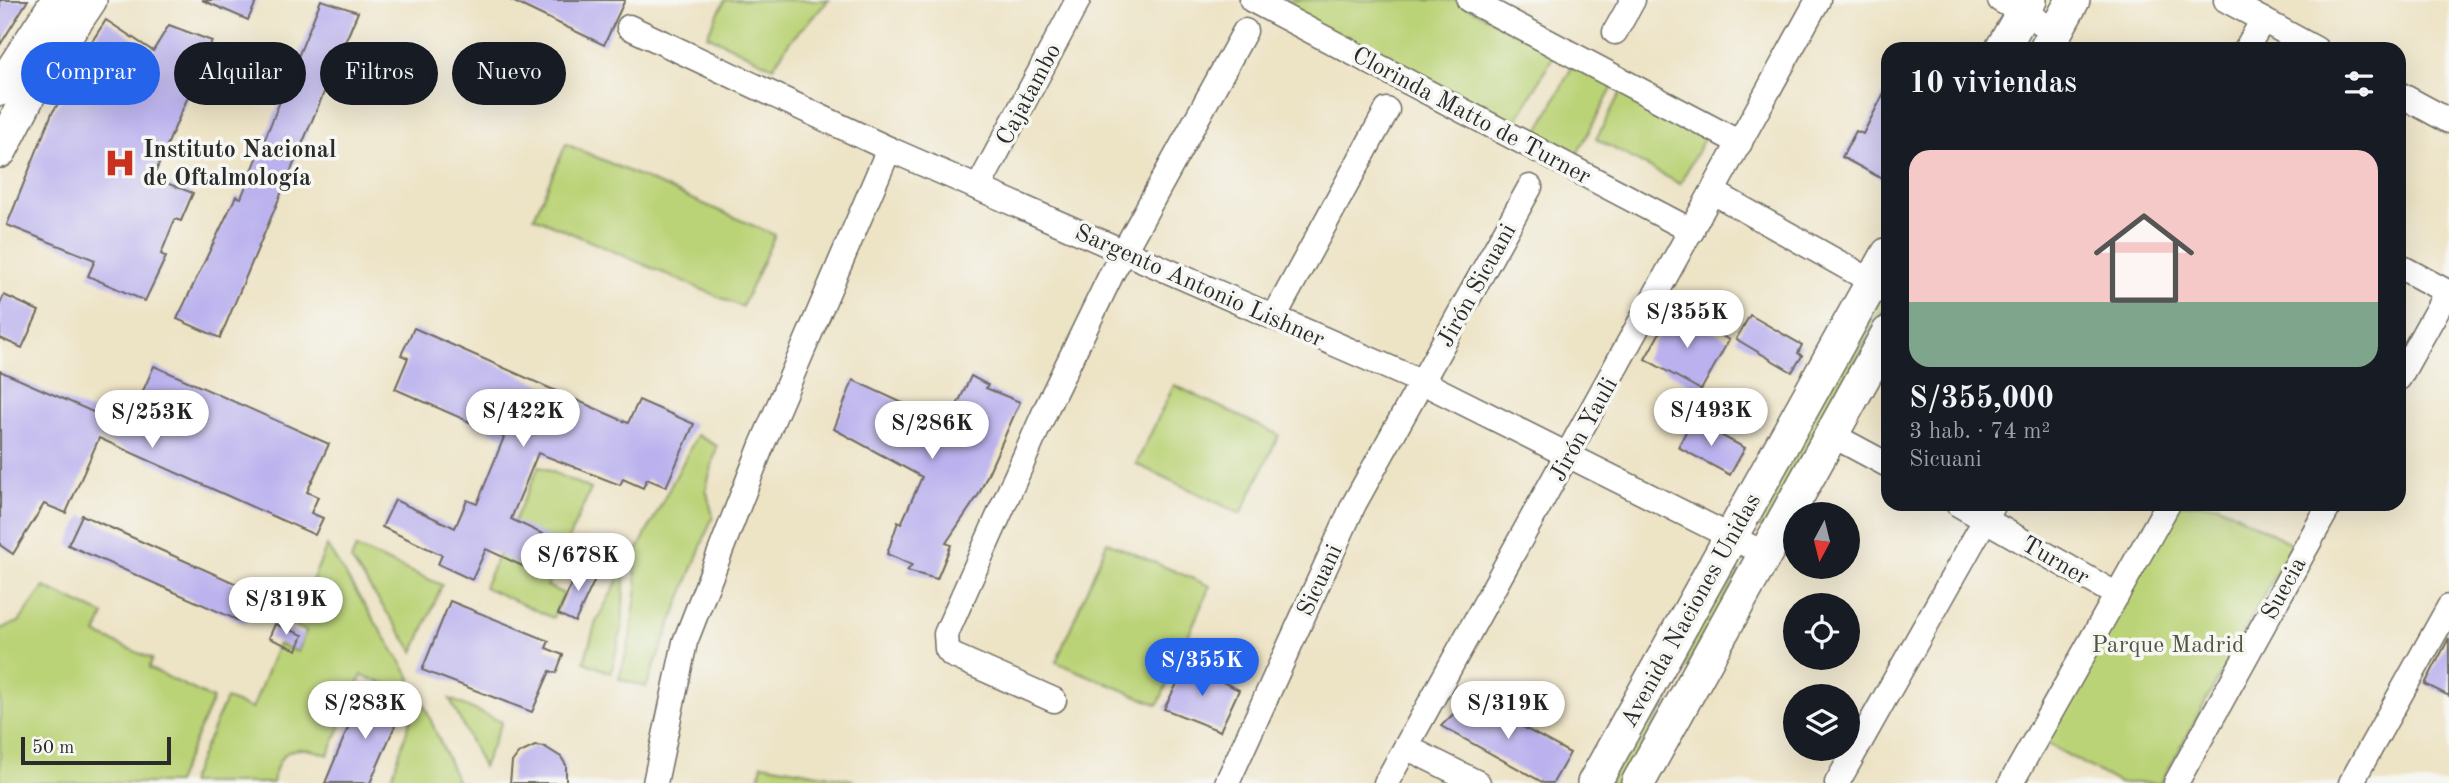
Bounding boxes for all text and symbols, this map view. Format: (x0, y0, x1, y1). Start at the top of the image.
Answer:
street label: Cajatambo (993, 40, 1066, 150)
chip: Comprar (21, 42, 160, 105)
chip: Alquilar (174, 42, 306, 105)
chip: Filtros (320, 42, 438, 105)
chip: Nuevo (452, 42, 566, 105)
street label: Clorinda Matto de Turner (1348, 44, 1594, 190)
icon: filters (2340, 65, 2378, 103)
text: 10 viviendas (1909, 69, 2077, 99)
place label: Instituto Nacional de Oftalmología (143, 139, 336, 191)
hospital icon: Instituto Nacional de Oftalmología (103, 146, 137, 180)
icon: home (2081, 195, 2207, 321)
street label: Jirón Sicuani (1434, 220, 1521, 352)
street label: Sargento Antonio Lishner (1071, 221, 1328, 353)
pin: S/355K (1630, 290, 1744, 350)
text: S/355K (1646, 301, 1728, 324)
street label: Jirón Yauli (1547, 374, 1623, 486)
text: S/355,000 (1909, 384, 2054, 414)
pin: S/493K (1654, 388, 1768, 448)
pin: S/422K (466, 390, 580, 449)
pin: S/253K (95, 391, 209, 450)
text: S/493K (1670, 399, 1752, 422)
text: S/422K (482, 400, 564, 423)
text: S/253K (111, 401, 193, 424)
pin: S/286K (875, 402, 989, 461)
text: S/286K (891, 412, 973, 435)
text: 3 hab. · 74 m² (1909, 420, 2050, 443)
text: Sicuani (1909, 448, 1982, 471)
street label: Avenida Naciones Unidas (1617, 490, 1766, 732)
north arrow (1783, 502, 1860, 579)
map controls (1783, 502, 1860, 761)
street label: Turner (2017, 533, 2093, 591)
pin: S/678K (521, 534, 635, 593)
street label: Sicuani (1294, 541, 1348, 620)
text: S/678K (537, 544, 619, 567)
street label: Suecia (2258, 553, 2312, 624)
pin: S/319K (229, 578, 343, 637)
text: S/319K (245, 588, 327, 611)
button: locate (1783, 593, 1860, 670)
park label: Parque Madrid (2092, 634, 2244, 658)
pin: S/355K (1145, 638, 1259, 698)
text: S/355K (1161, 649, 1243, 672)
pin: S/283K (308, 682, 422, 741)
pin: S/319K (1451, 682, 1565, 741)
button: layers (1783, 684, 1860, 761)
text: S/283K (324, 692, 406, 715)
text: S/319K (1467, 692, 1549, 715)
scale bar (21, 734, 172, 766)
text: 50 m (32, 739, 74, 758)

